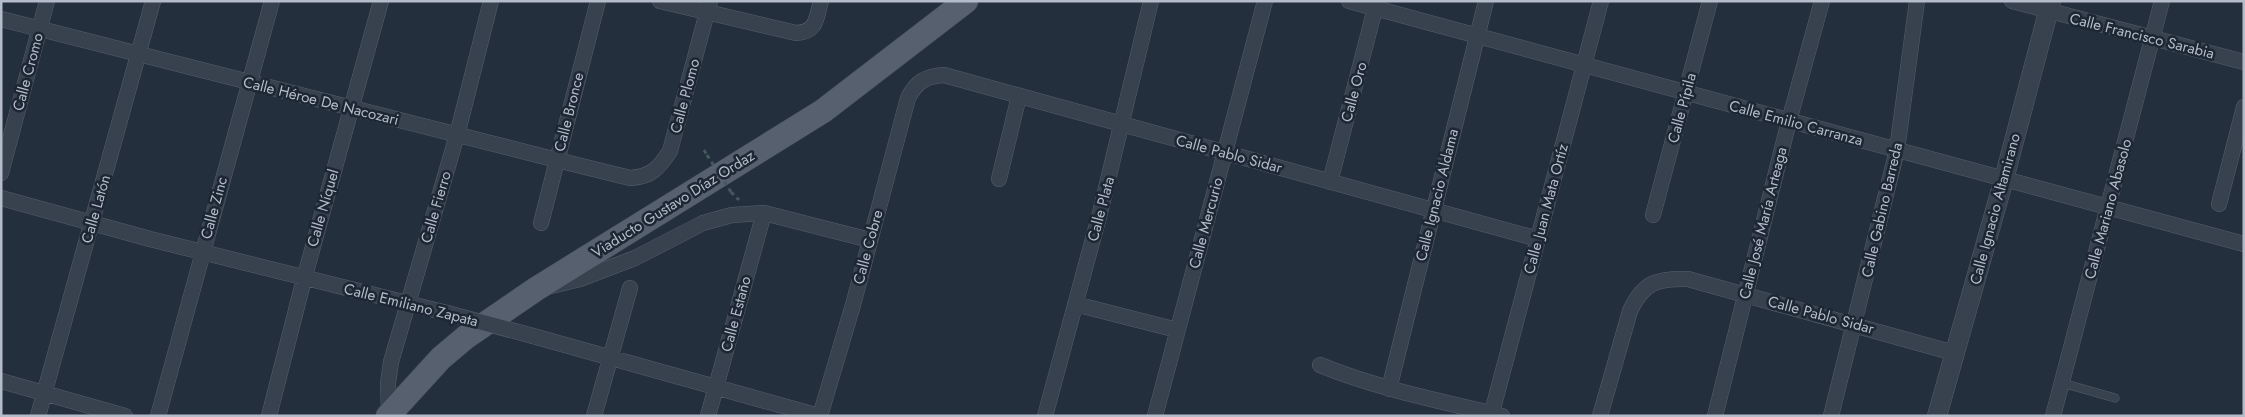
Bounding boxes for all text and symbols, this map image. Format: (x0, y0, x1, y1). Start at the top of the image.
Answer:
street label: Calle Francisco Sarabia (2067, 7, 2217, 65)
street label: Calle Cromo (7, 31, 49, 113)
street label: Calle Plomo (664, 56, 706, 136)
street label: Calle Oro (1335, 59, 1373, 125)
street label: Calle Bronce (549, 70, 590, 154)
street label: Calle Pípila (1662, 70, 1702, 146)
street label: Calle Héroe De Nacozari (241, 71, 401, 131)
street label: Calle Emilio Carranza (1727, 95, 1865, 151)
street label: Calle Ignacio Aldama (1410, 126, 1464, 264)
street label: Calle Pablo Sidar (1173, 129, 1285, 179)
street label: Calle Ignacio Altamirano (1964, 131, 2026, 287)
street label: Calle Mariano Abasolo (2079, 136, 2137, 282)
street label: Calle Gabino Barreda (1856, 140, 1908, 280)
street label: Calle Juan Mata Ortíz (1518, 141, 1574, 276)
street label: Viaducto Gustavo Díaz Ordaz (587, 145, 759, 263)
street label: Calle José María Arteaga (1733, 145, 1793, 301)
street label: Calle Níquel (301, 167, 345, 249)
street label: Calle Fierro (415, 168, 457, 246)
street label: Calle Latón (76, 172, 116, 246)
street label: Calle Zinc (195, 174, 233, 242)
street label: Calle Plata (1082, 174, 1120, 244)
street label: Calle Mercurio (1183, 175, 1229, 271)
street label: Calle Cobre (848, 207, 889, 287)
street label: Calle Estaño (715, 274, 757, 354)
street label: Calle Emiliano Zapata (342, 278, 480, 332)
street label: Calle Pablo Sidar (1765, 290, 1877, 340)

